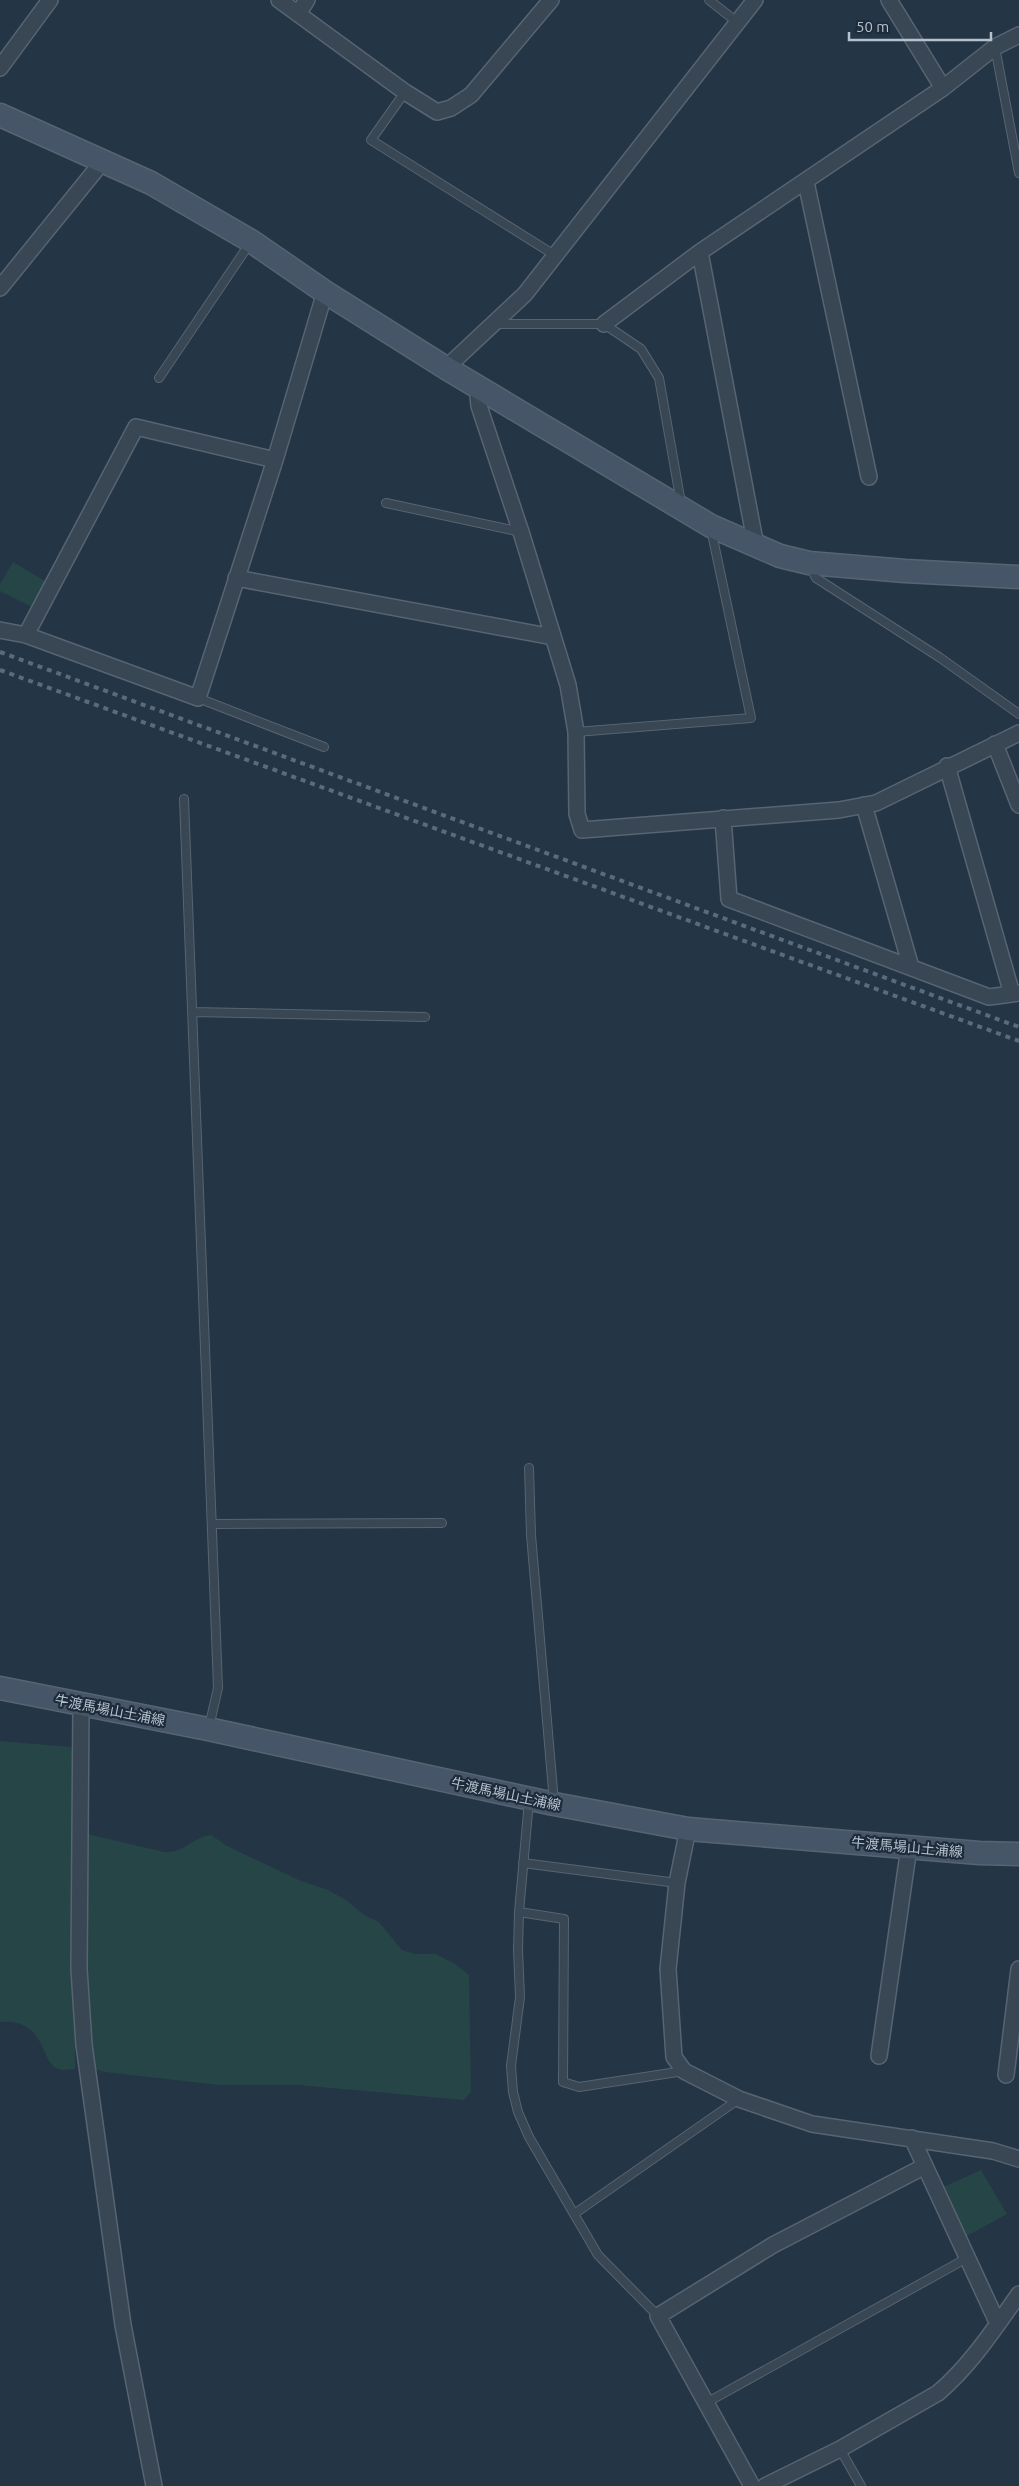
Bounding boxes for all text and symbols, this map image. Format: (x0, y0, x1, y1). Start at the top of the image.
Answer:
scale bar (849, 10, 992, 42)
text: 50 m (856, 18, 889, 35)
street label: 牛渡馬場山土浦線 (54, 1691, 166, 1729)
street label: 牛渡馬場山土浦線 (450, 1775, 562, 1813)
street label: 牛渡馬場山土浦線 (851, 1834, 963, 1860)

